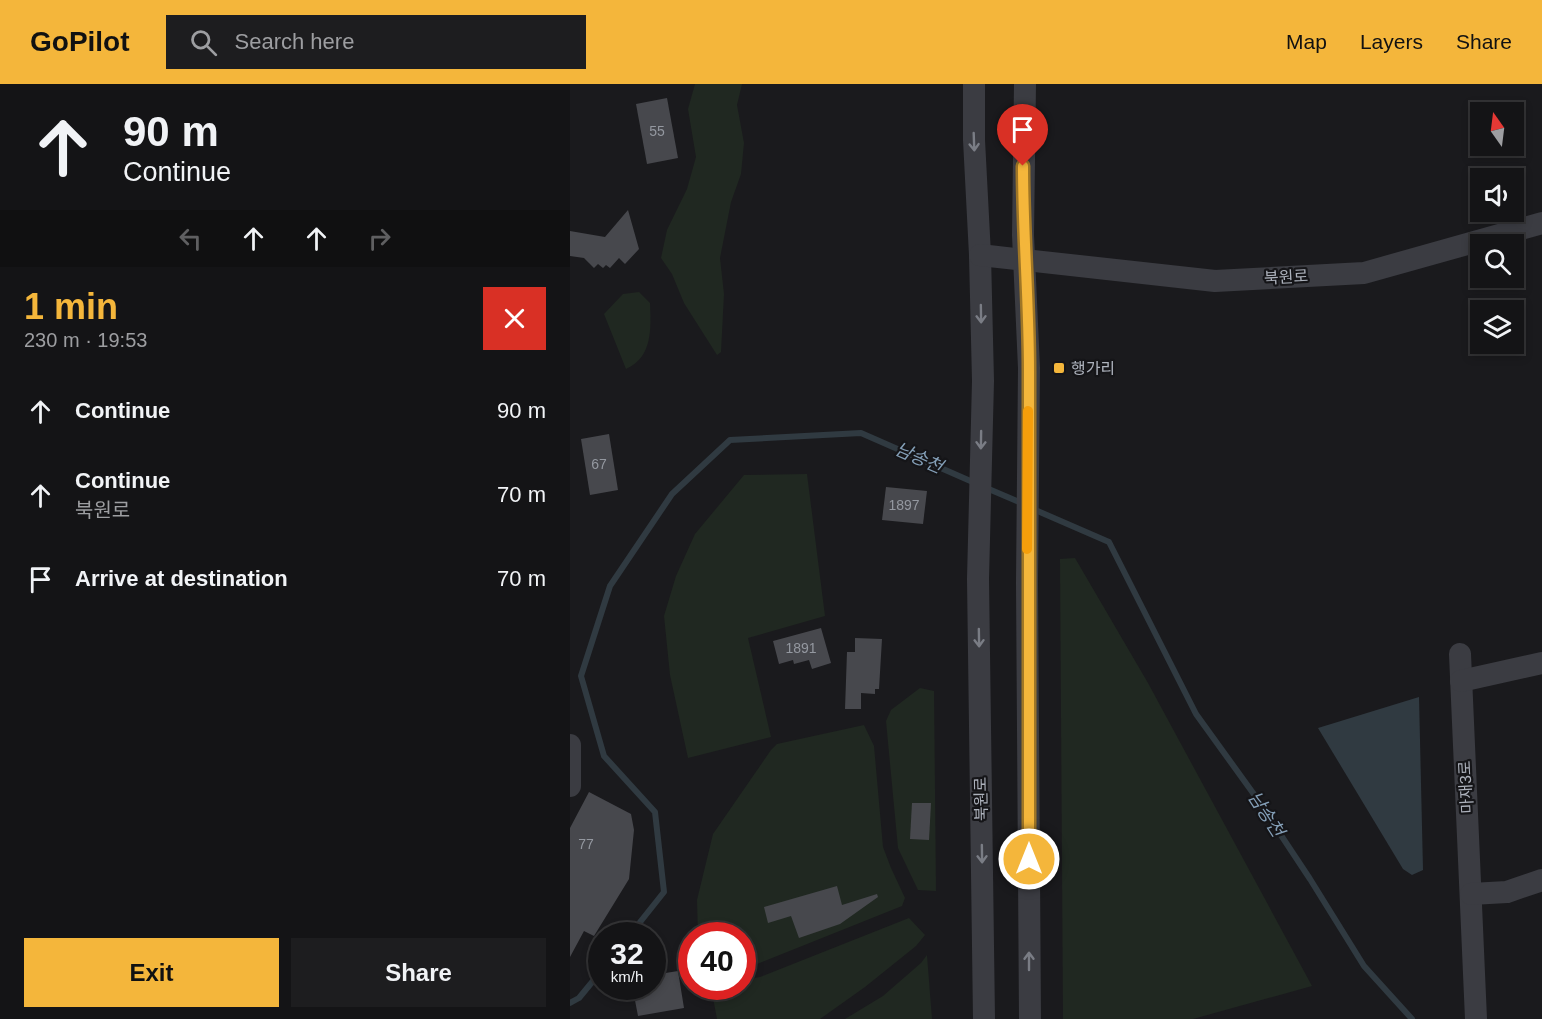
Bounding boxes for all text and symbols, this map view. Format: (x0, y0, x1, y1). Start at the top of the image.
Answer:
search box (166, 15, 586, 69)
text: GoPilot (30, 26, 130, 57)
icon: search (187, 26, 220, 59)
text: Search here (235, 29, 354, 54)
text: Map (1286, 30, 1327, 53)
text: Layers (1360, 30, 1423, 53)
text: Share (1456, 30, 1512, 53)
north arrow (1470, 102, 1524, 156)
map controls (1470, 102, 1524, 354)
pin (997, 104, 1048, 166)
icon: ahead (24, 108, 102, 186)
text: 90 m (123, 108, 219, 155)
icon: arrive (1006, 113, 1039, 146)
house number: 55 (649, 123, 665, 139)
one-way arrow (969, 132, 980, 152)
text: Continue (123, 157, 231, 187)
button: sound (1470, 168, 1524, 222)
icon: left (174, 222, 207, 255)
icon: ahead (237, 222, 270, 255)
icon: ahead (300, 222, 333, 255)
icon: right (363, 222, 396, 255)
button: search (1470, 234, 1524, 288)
street label: 북원로 (1263, 267, 1309, 287)
text: 1 min (24, 286, 118, 327)
button: close (483, 287, 546, 350)
button: layers (1470, 300, 1524, 354)
one-way arrow (976, 303, 987, 323)
text: 230 m · 19:53 (24, 329, 147, 351)
place label: 행가리 (1071, 360, 1115, 377)
marker: 행가리 (1052, 361, 1066, 375)
icon: ahead (24, 395, 57, 428)
text: Continue (75, 398, 170, 423)
text: 90 m (497, 398, 546, 423)
one-way arrow (975, 429, 987, 449)
water label: 남송천 (892, 439, 948, 478)
house number: 67 (591, 456, 607, 472)
text: Continue (75, 468, 170, 493)
icon: ahead (24, 479, 57, 512)
text: 70 m (497, 482, 546, 507)
house number: 1897 (888, 497, 920, 513)
text: 북원로 (75, 499, 130, 521)
icon: arrive (24, 563, 57, 596)
text: Arrive at destination (75, 566, 288, 591)
text: 70 m (497, 566, 546, 591)
one-way arrow (973, 627, 985, 647)
house number: 1891 (785, 640, 817, 656)
street label: 마재3로 (1456, 760, 1476, 814)
street label: 북원로 (972, 777, 990, 821)
water label: 남송천 (1244, 788, 1289, 842)
position arrow (997, 827, 1061, 891)
house number: 77 (578, 836, 594, 852)
one-way arrow (976, 843, 988, 863)
speed limit sign: 40 (678, 922, 756, 1000)
text: 32 (610, 937, 644, 970)
button: Exit (24, 938, 279, 1007)
button: Share (291, 938, 546, 1007)
one-way arrow (1024, 951, 1035, 971)
text: km/h (611, 968, 643, 985)

